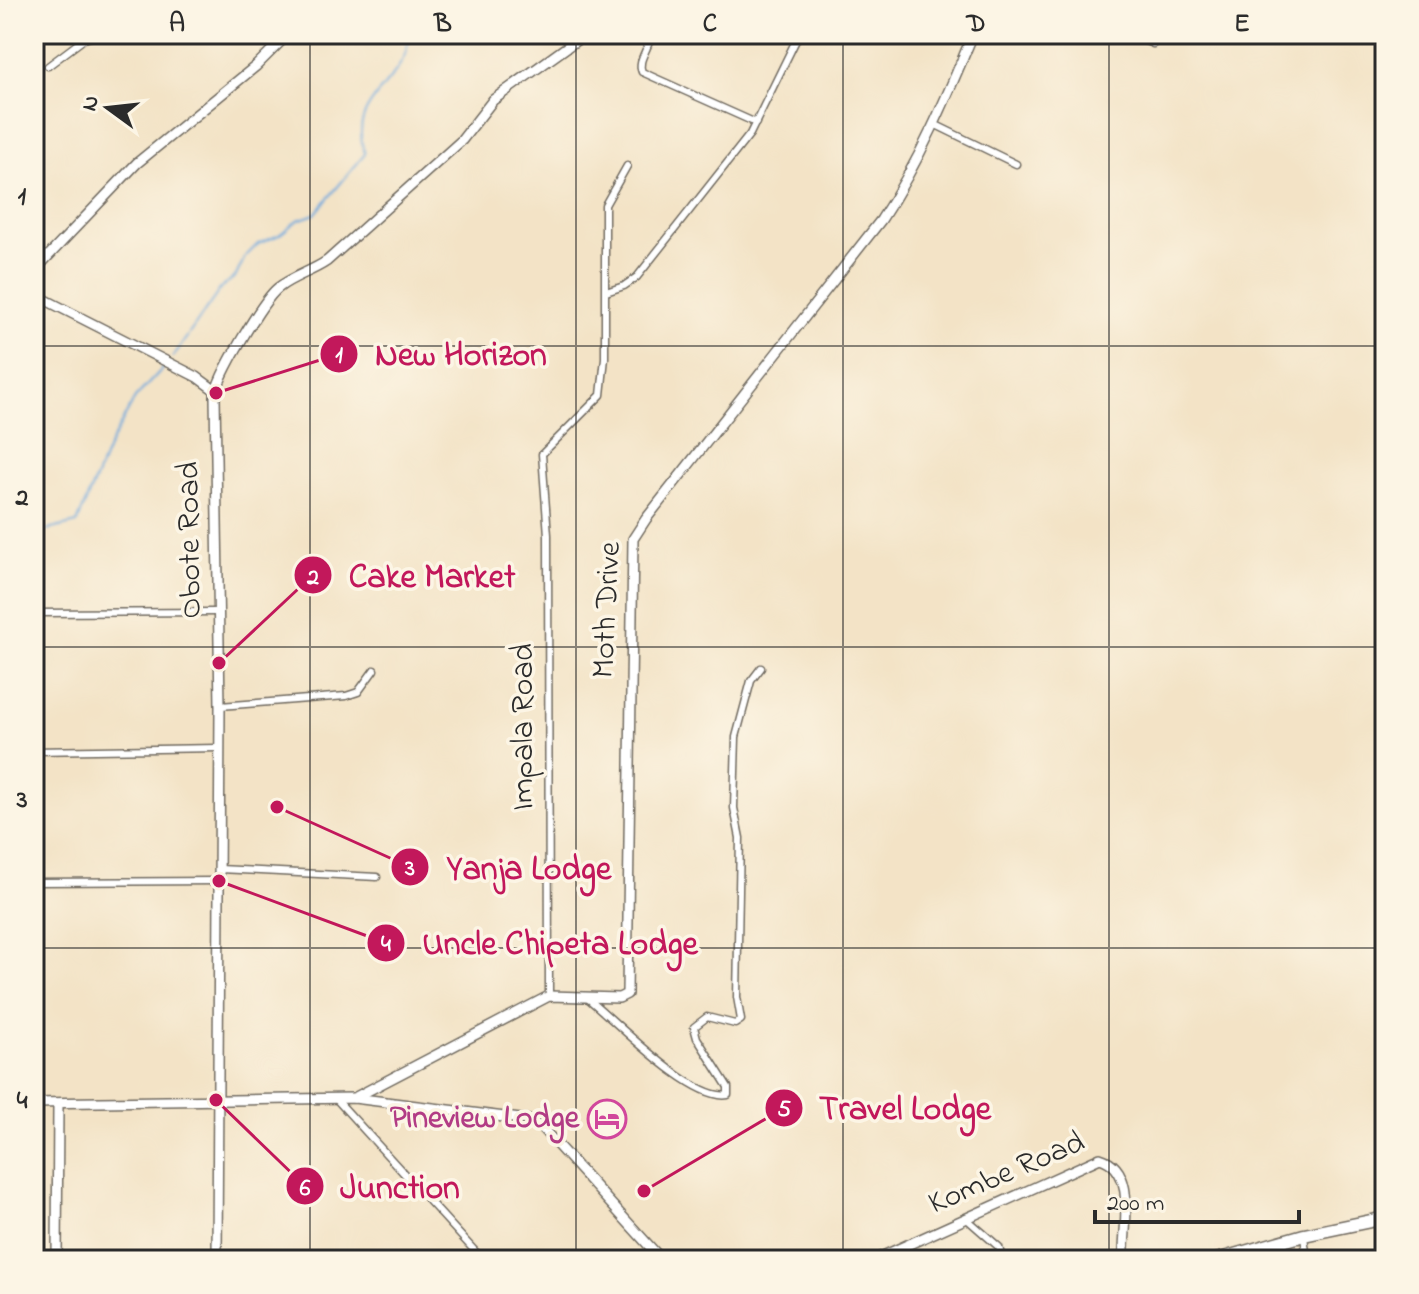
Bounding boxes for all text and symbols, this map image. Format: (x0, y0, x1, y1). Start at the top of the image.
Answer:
text: A (169, 6, 185, 44)
text: B (433, 6, 452, 44)
text: C (703, 6, 717, 44)
text: D (965, 6, 986, 44)
text: E (1234, 6, 1250, 44)
north arrow (68, 68, 148, 148)
text: N (74, 92, 109, 115)
text: 1 (18, 179, 27, 217)
callout: New Horizon (319, 325, 563, 383)
text: New Horizon (375, 332, 547, 382)
text: 1 (335, 339, 343, 374)
street label: Obote Road (166, 461, 216, 619)
text: 2 (15, 480, 29, 518)
street label: Moth Drive (581, 540, 635, 680)
callout: Cake Market (293, 546, 531, 604)
text: Cake Market (349, 554, 516, 604)
text: 2 (306, 561, 319, 596)
street label: Impala Road (501, 643, 548, 811)
text: 3 (16, 782, 28, 820)
callout: Yanja Lodge (390, 838, 627, 896)
text: Yanja Lodge (446, 846, 612, 897)
text: 3 (404, 852, 415, 887)
callout: Uncle Chipeta Lodge (366, 914, 714, 972)
text: Uncle Chipeta Lodge (422, 921, 699, 972)
text: 4 (381, 928, 391, 963)
callout: Travel Lodge (764, 1079, 1007, 1137)
text: 4 (17, 1083, 28, 1121)
text: Travel Lodge (819, 1086, 992, 1137)
text: 5 (777, 1093, 791, 1128)
place label: Pineview Lodge (390, 1096, 581, 1144)
hotel icon: Pineview Lodge (586, 1098, 628, 1140)
street label: Kombe Road (921, 1120, 1093, 1228)
callout: Junction (285, 1157, 476, 1215)
text: Junction (340, 1165, 460, 1215)
text: 6 (300, 1172, 311, 1207)
scale bar (1095, 1174, 1299, 1224)
text: 200 m (1107, 1187, 1164, 1222)

